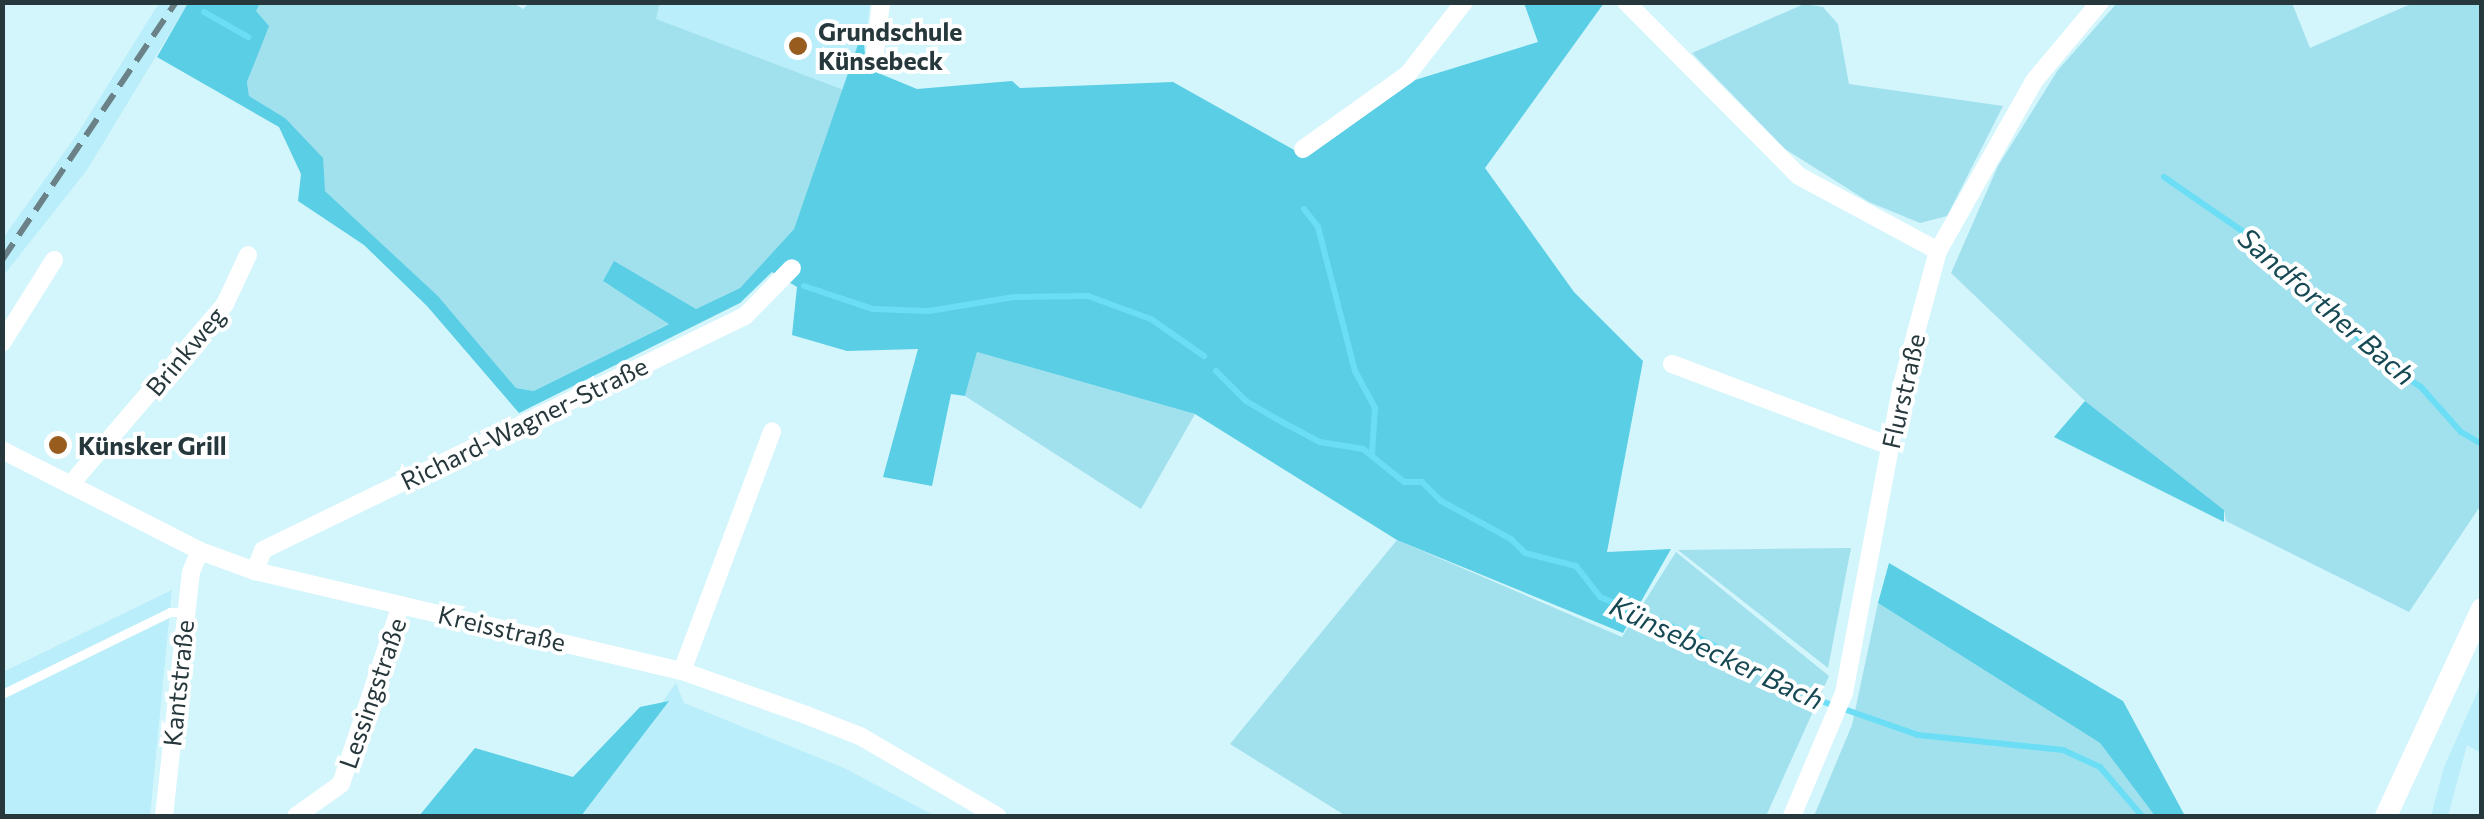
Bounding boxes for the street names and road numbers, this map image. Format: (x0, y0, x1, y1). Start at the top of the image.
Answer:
street label: Brinkweg (139, 300, 231, 402)
street label: Flurstraße (1875, 331, 1931, 451)
street label: Richard-Wagner-Straße (396, 350, 652, 496)
street label: Kreisstraße (435, 599, 569, 657)
street label: Lessingstraße (332, 614, 412, 772)
street label: Kantstraße (156, 618, 200, 748)

